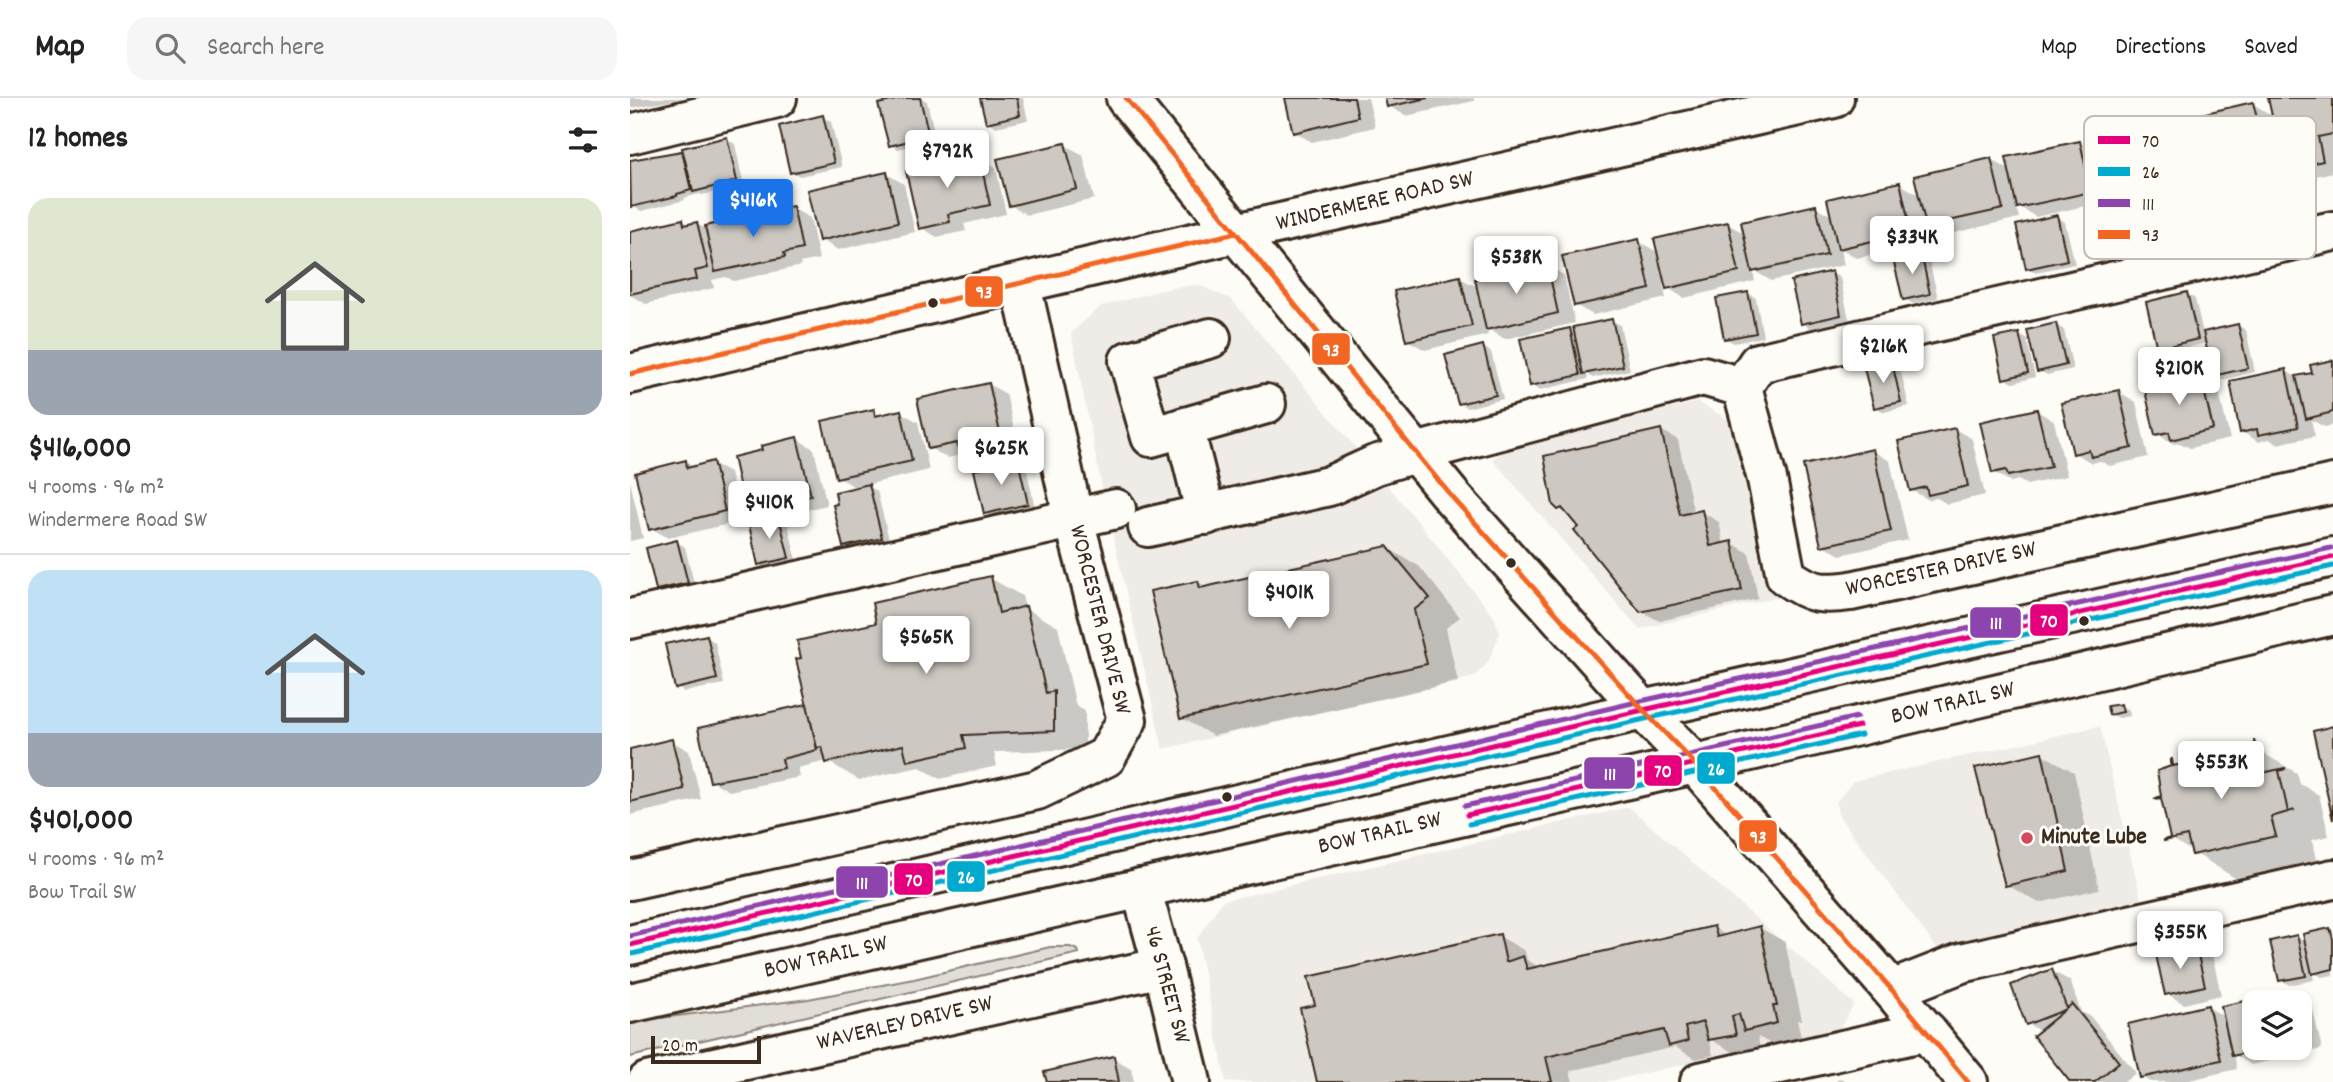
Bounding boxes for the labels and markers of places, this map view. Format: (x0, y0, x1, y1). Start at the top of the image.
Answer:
pin: $792K (898, 130, 996, 190)
pin: $416K (704, 180, 802, 239)
pin: $334K (1863, 216, 1961, 276)
pin: $538K (1467, 236, 1565, 296)
unlabelled marker (926, 296, 940, 310)
pin: $216K (1834, 326, 1932, 385)
pin: $210K (2130, 348, 2228, 407)
pin: $625K (952, 428, 1050, 487)
pin: $410K (720, 482, 818, 541)
unlabelled marker (1504, 556, 1518, 570)
pin: $401K (1240, 572, 1338, 631)
unlabelled marker (2077, 614, 2091, 628)
pin: $565K (877, 616, 975, 676)
pin: $553K (2172, 742, 2270, 801)
unlabelled marker (1220, 790, 1234, 804)
place label: Minute Lube (2041, 821, 2147, 855)
marker: Minute Lube (2019, 830, 2035, 846)
pin: $355K (2131, 912, 2229, 971)

